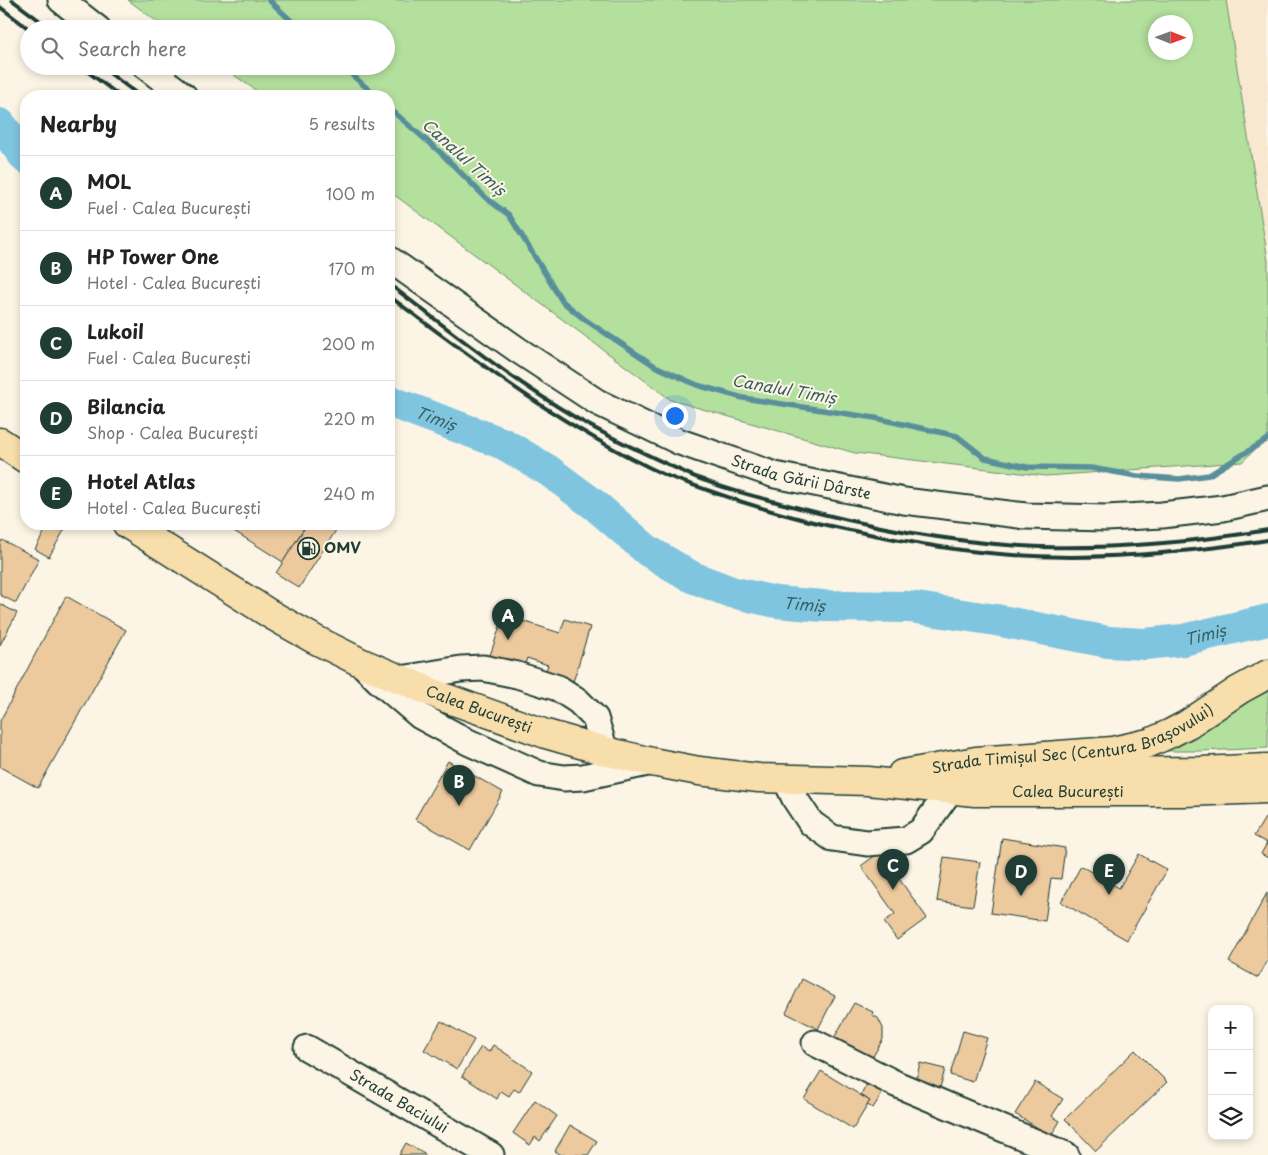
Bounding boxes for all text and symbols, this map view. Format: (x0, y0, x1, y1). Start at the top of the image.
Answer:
north arrow (1148, 15, 1193, 60)
search box (20, 20, 395, 75)
icon: search (38, 34, 66, 62)
text: Search here (78, 34, 187, 62)
text: Nearby (40, 107, 117, 139)
text: 5 results (308, 111, 375, 135)
water label: Canalul Timiș (417, 112, 513, 202)
text: MOL (87, 167, 131, 195)
text: A (50, 181, 62, 205)
text: 100 m (326, 181, 375, 205)
text: Fuel · Calea București (87, 195, 251, 219)
text: HP Tower One (87, 242, 219, 270)
text: B (51, 256, 61, 280)
text: 170 m (329, 256, 375, 280)
text: Hotel · Calea București (87, 270, 261, 294)
text: Lukoil (87, 317, 144, 345)
text: C (50, 331, 62, 355)
text: 200 m (322, 331, 375, 355)
text: Fuel · Calea București (87, 345, 251, 369)
water label: Canalul Timiș (730, 367, 840, 409)
text: Bilancia (87, 392, 166, 420)
water label: Timiș (412, 399, 461, 437)
your location (662, 403, 688, 429)
text: D (50, 406, 62, 430)
text: 220 m (324, 406, 375, 430)
text: Shop · Calea București (87, 420, 258, 444)
street label: Strada Gării Dârste (728, 448, 873, 504)
text: Hotel Atlas (87, 467, 195, 495)
text: E (51, 481, 61, 505)
text: 240 m (323, 481, 375, 505)
text: Hotel · Calea București (87, 495, 261, 519)
place label: OMV (324, 535, 361, 558)
fuel station icon: OMV (296, 536, 320, 560)
water label: Timiș (783, 590, 828, 617)
pin: A (492, 599, 524, 640)
water label: Timiș (1182, 617, 1230, 650)
street label: Calea București (423, 678, 536, 738)
street label: Strada Timișul Sec (Centura Brașovului) (930, 697, 1217, 779)
pin: B (443, 765, 475, 806)
street label: Calea București (1012, 779, 1124, 802)
pin: C (877, 849, 909, 890)
pin: E (1093, 854, 1125, 895)
pin: D (1005, 855, 1037, 896)
map controls (1208, 1005, 1253, 1140)
button: + (1208, 1005, 1253, 1050)
button: − (1208, 1050, 1253, 1095)
street label: Strada Baciului (346, 1062, 453, 1138)
button: layers (1208, 1095, 1253, 1140)

